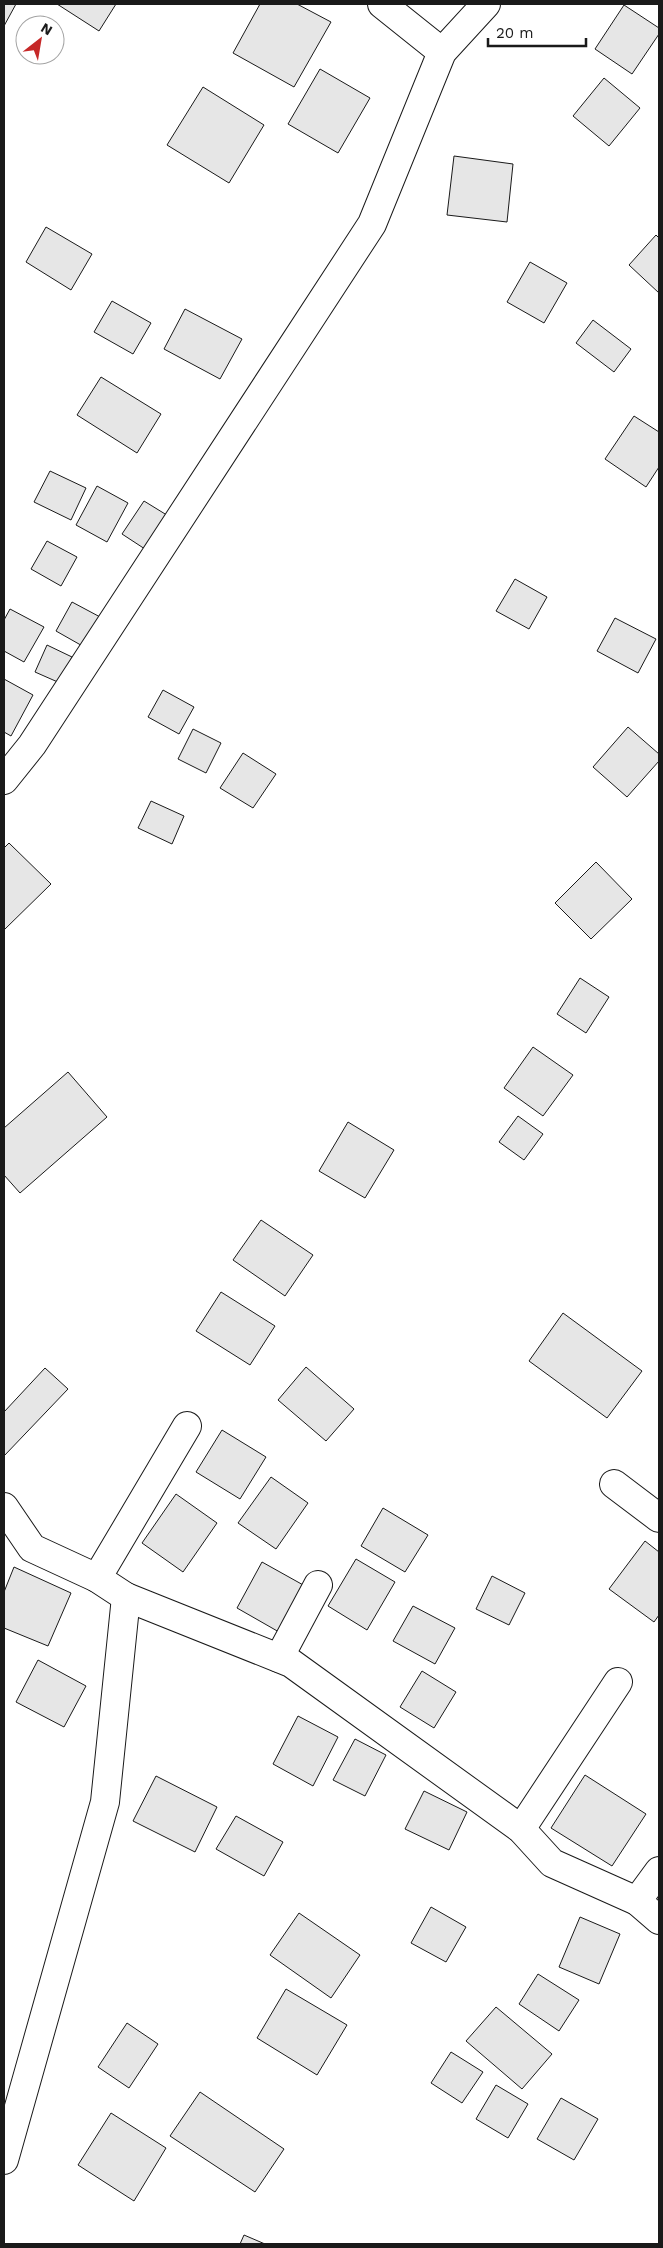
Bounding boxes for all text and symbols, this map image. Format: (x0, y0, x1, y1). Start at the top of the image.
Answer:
north arrow (15, 15, 65, 65)
scale bar (488, 15, 586, 47)
text: N (38, 19, 55, 38)
text: 20 m (496, 24, 534, 42)

